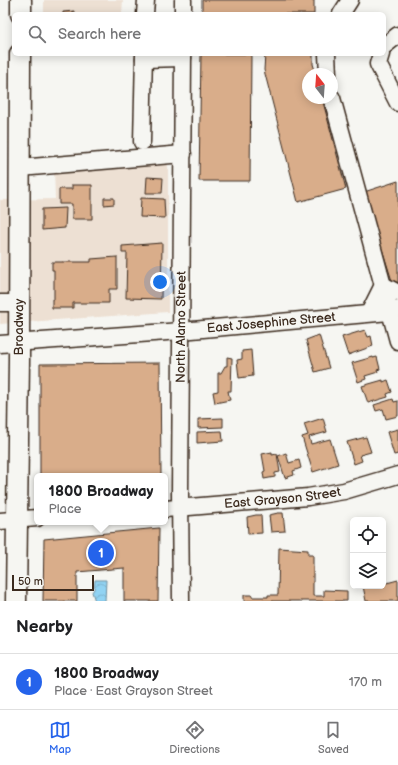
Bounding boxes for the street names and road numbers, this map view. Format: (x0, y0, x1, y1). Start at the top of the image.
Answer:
street label: North Alamo Street (173, 271, 190, 383)
street label: Broadway (11, 298, 27, 356)
street label: East Josephine Street (206, 309, 336, 337)
street label: East Grayson Street (223, 484, 342, 512)

